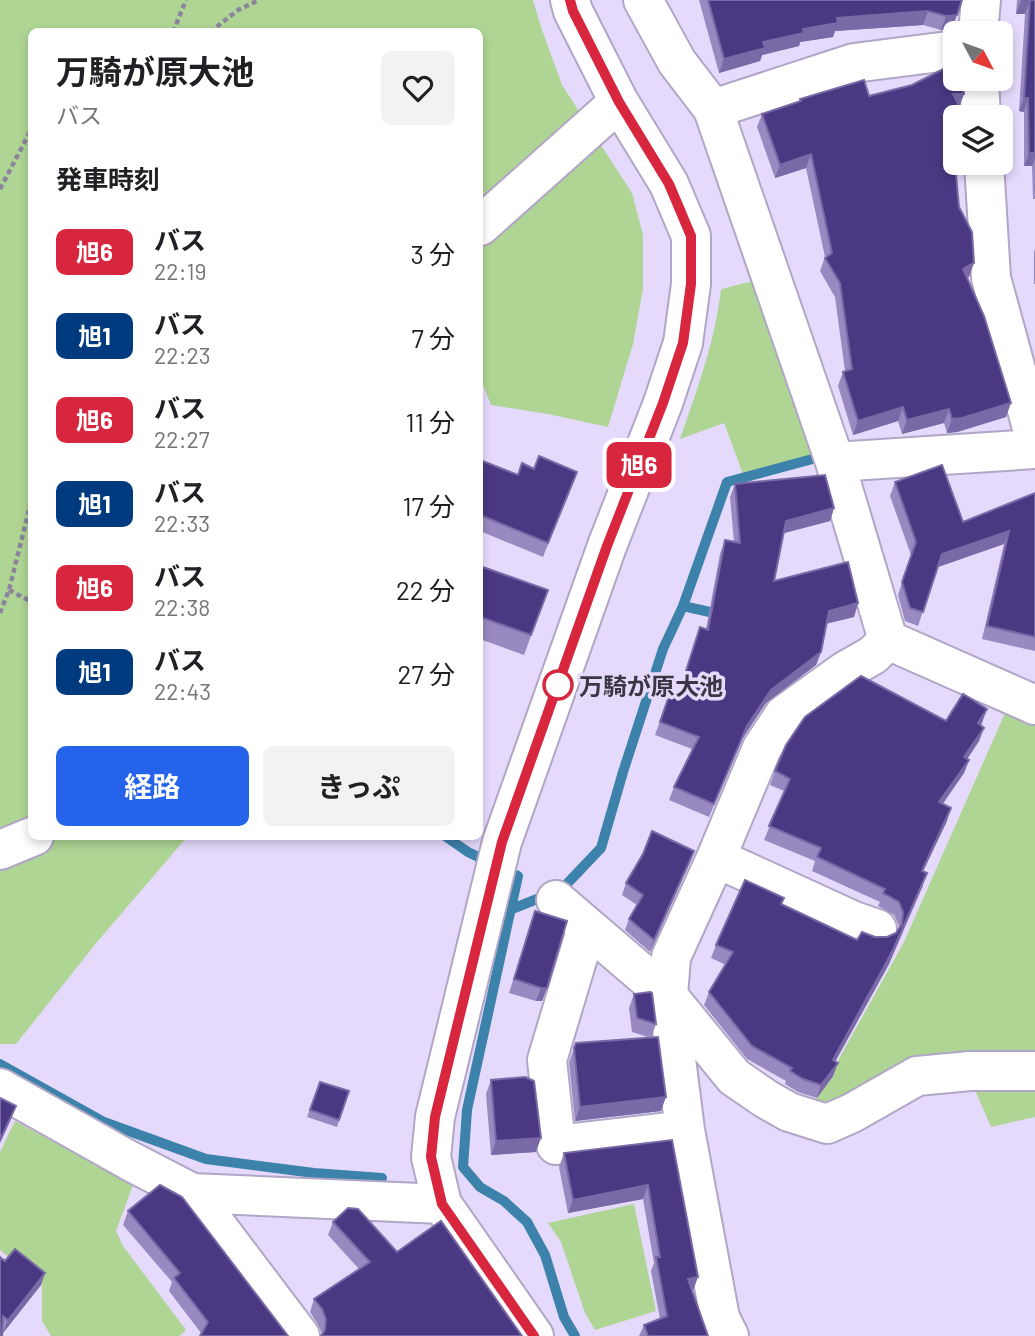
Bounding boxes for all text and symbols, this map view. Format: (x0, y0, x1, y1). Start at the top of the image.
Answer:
north arrow (943, 21, 1013, 91)
map controls (943, 21, 1013, 175)
text: 万騎が原大池 (56, 51, 254, 91)
button: heart (381, 51, 455, 125)
text: バス (56, 101, 102, 129)
button: layers (943, 105, 1013, 175)
text: 発車時刻 (56, 163, 160, 194)
text: バス (154, 224, 206, 255)
text: 旭6 (76, 237, 113, 266)
text: 3 分 (410, 238, 455, 269)
text: 22:19 (154, 257, 207, 285)
text: バス (154, 308, 206, 339)
text: 旭1 (78, 321, 111, 350)
text: 7 分 (412, 322, 455, 353)
text: 22:23 (154, 341, 211, 369)
text: バス (154, 392, 206, 423)
text: 旭6 (76, 405, 113, 434)
text: 11 分 (406, 406, 455, 437)
text: 22:27 (154, 425, 210, 453)
line badge: 旭6 (608, 442, 670, 488)
text: 旭6 (621, 450, 657, 479)
text: バス (154, 476, 206, 507)
text: 旭1 (78, 489, 111, 518)
text: 17 分 (402, 490, 455, 521)
text: 22:33 (154, 509, 210, 537)
text: バス (154, 560, 206, 591)
text: 旭6 (76, 573, 113, 602)
text: 22 分 (396, 574, 455, 605)
text: 22:38 (154, 593, 210, 621)
text: バス (154, 644, 206, 675)
text: 旭1 (78, 657, 111, 686)
text: 27 分 (398, 658, 455, 689)
marker: 万騎が原大池 (543, 670, 573, 700)
place label: 万騎が原大池 (579, 671, 723, 700)
text: 22:43 (154, 677, 211, 705)
button: 経路 (56, 746, 249, 826)
button: きっぷ (263, 746, 455, 826)

